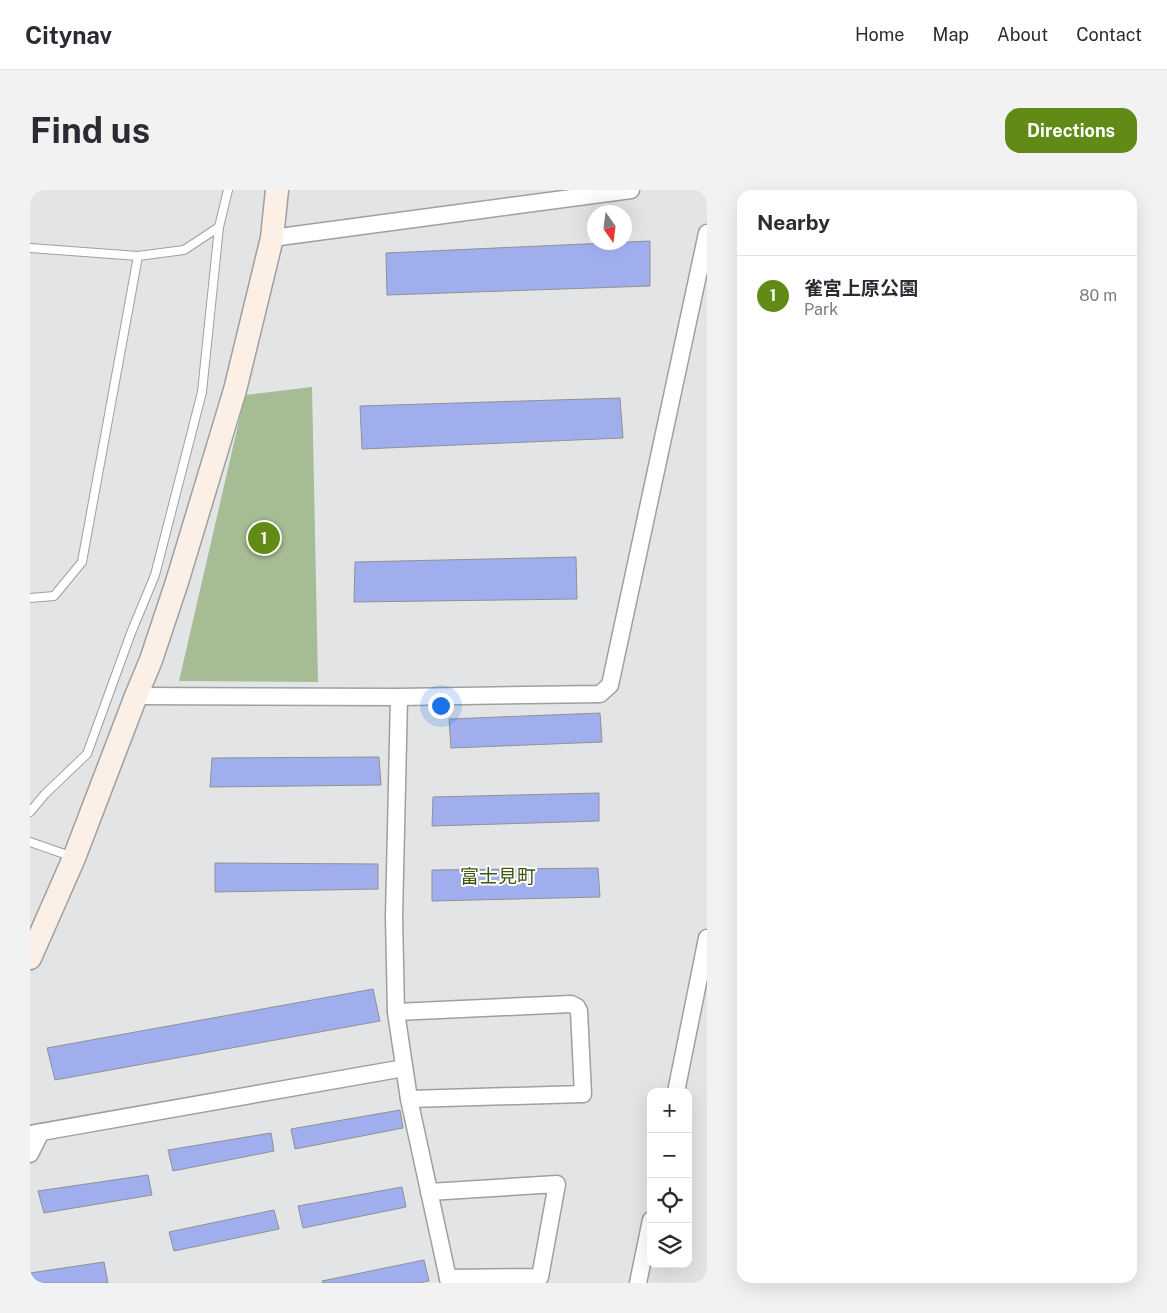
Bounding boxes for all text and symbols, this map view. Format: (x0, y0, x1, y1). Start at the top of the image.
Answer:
text: Citynav (25, 21, 112, 49)
text: Home (855, 24, 905, 45)
text: Map (933, 24, 969, 45)
text: About (997, 24, 1048, 45)
text: Contact (1076, 24, 1142, 45)
button: Directions (1005, 108, 1137, 153)
text: Find us (30, 110, 150, 151)
north arrow (587, 205, 632, 250)
text: Nearby (757, 210, 830, 235)
text: 雀宮上原公園 (804, 277, 918, 299)
text: 1 (770, 286, 776, 305)
text: 80 m (1079, 286, 1117, 305)
text: Park (804, 300, 838, 319)
pin: 1 (248, 519, 280, 557)
your location (428, 693, 454, 719)
district label: 富士見町 (460, 865, 536, 887)
map controls (647, 1088, 692, 1268)
button: + (647, 1088, 692, 1133)
button: − (647, 1133, 692, 1178)
button: locate (647, 1178, 692, 1223)
button: layers (647, 1223, 692, 1268)

